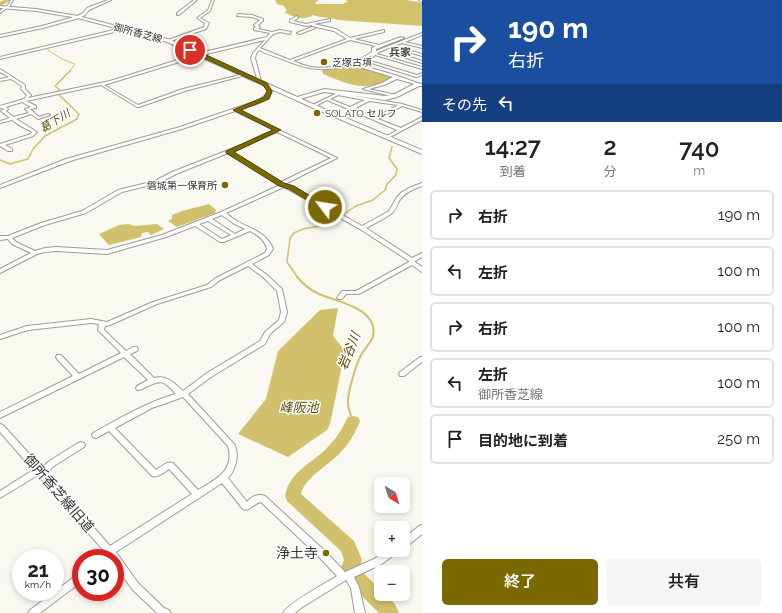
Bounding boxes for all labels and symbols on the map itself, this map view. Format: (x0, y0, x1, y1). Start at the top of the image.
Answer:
street label: 御所香芝線 (112, 21, 164, 45)
pin (173, 33, 207, 67)
district label: 兵家 (389, 46, 411, 59)
marker: 芝塚古墳 (319, 57, 329, 67)
place label: 芝塚古墳 (332, 57, 372, 68)
water label: 葛下川 (38, 106, 73, 135)
marker: SOLATO セルフ (312, 108, 322, 118)
place label: SOLATO セルフ (325, 108, 396, 119)
place label: 磐城第一保育所 (147, 180, 217, 191)
marker: 磐城第一保育所 (220, 180, 230, 190)
position arrow (304, 186, 346, 228)
water label: 岩谷川 (335, 328, 364, 372)
water label: 峰阪池 (279, 400, 320, 415)
street label: 御所香芝線旧道 (21, 451, 97, 535)
north arrow (374, 477, 410, 513)
place label: 浄土寺 (276, 545, 318, 561)
marker: 浄土寺 (321, 548, 331, 558)
speed limit sign: 30 (72, 549, 124, 601)

